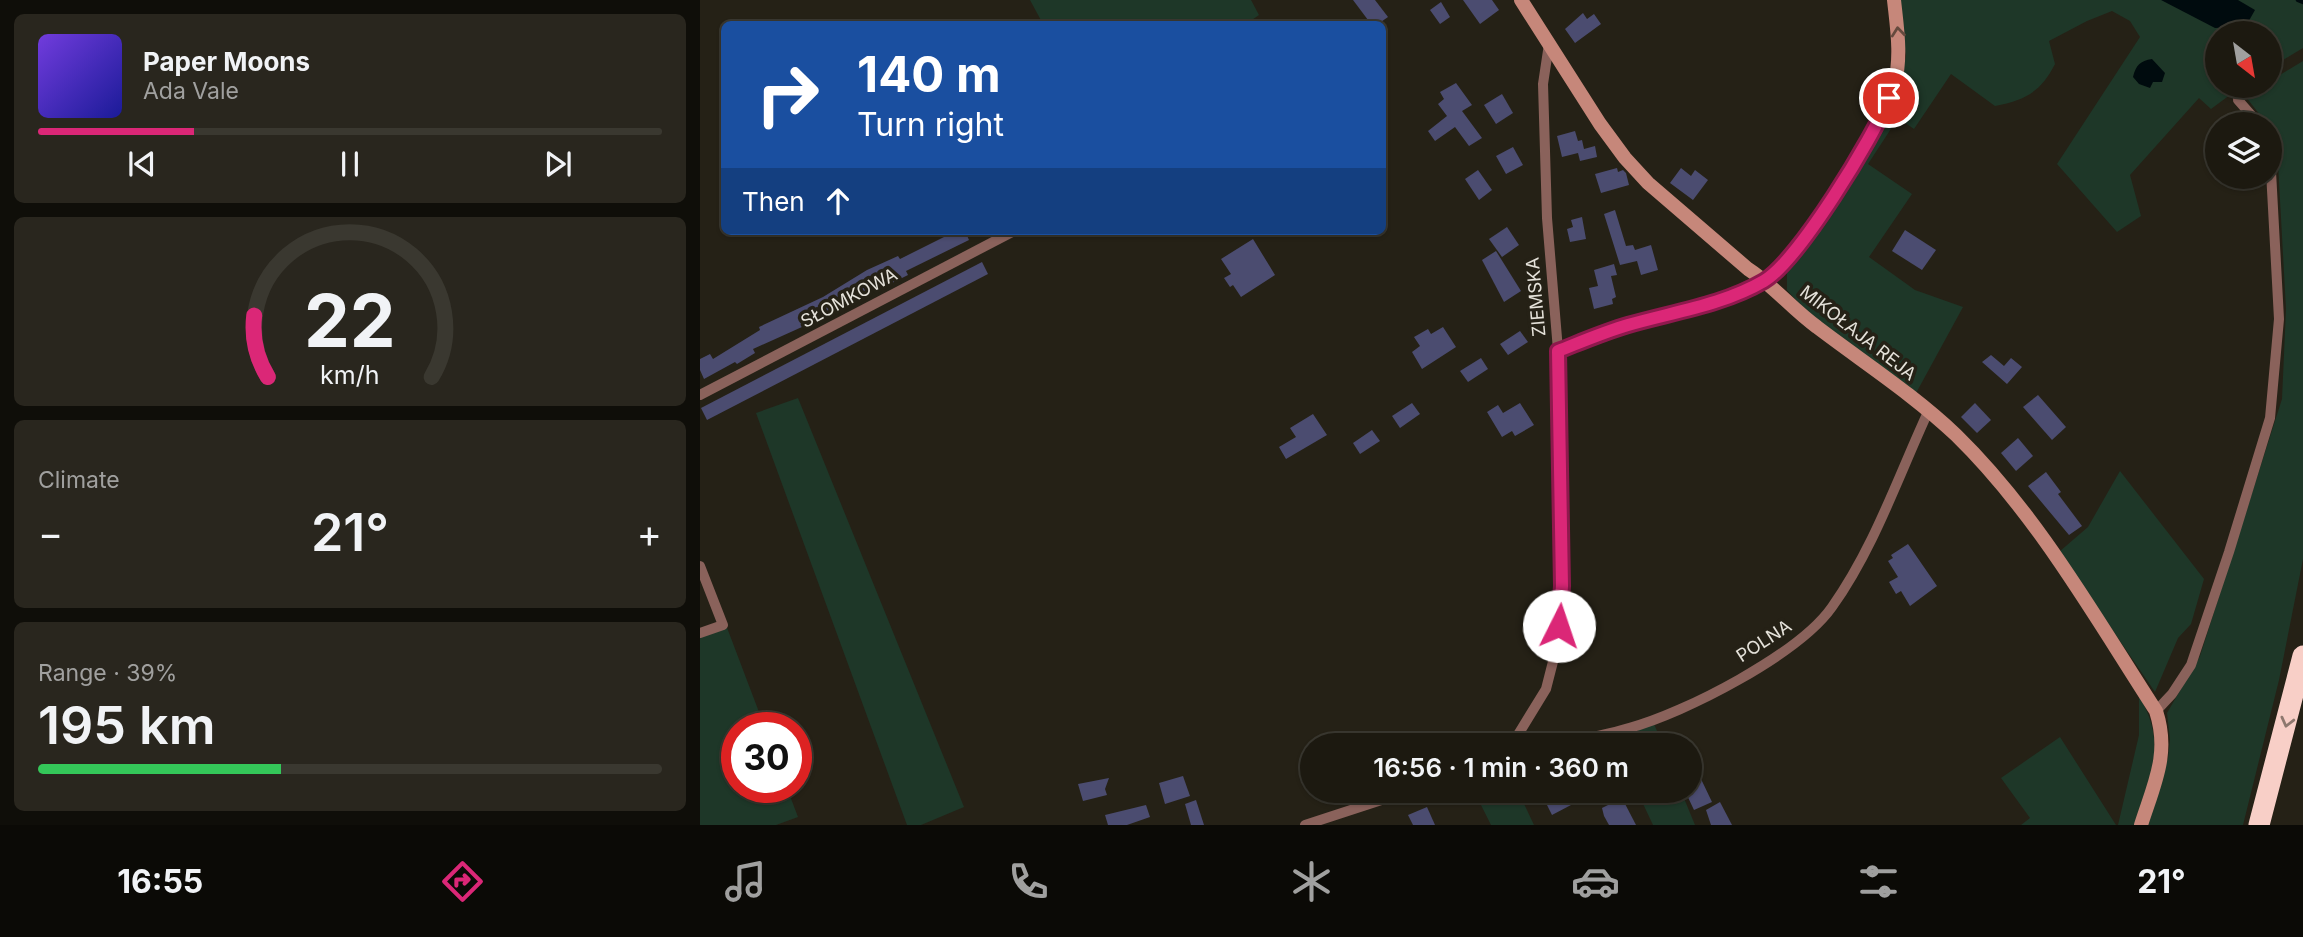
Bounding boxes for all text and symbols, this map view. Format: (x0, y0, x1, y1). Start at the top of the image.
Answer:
north arrow (2205, 21, 2282, 98)
map controls (2205, 21, 2282, 189)
one-way arrow (1890, 26, 1905, 38)
text: 140 m (857, 45, 1001, 104)
text: Paper Moons (143, 46, 310, 77)
icon: right (742, 49, 833, 140)
pin (1859, 68, 1919, 128)
text: Ada Vale (143, 77, 239, 105)
icon: arrive (1870, 79, 1908, 117)
text: Turn right (857, 105, 1004, 144)
button: layers (2205, 112, 2282, 189)
icon: previous (123, 145, 161, 183)
icon: pause (331, 145, 369, 183)
icon: next (539, 145, 577, 183)
icon: ahead (819, 182, 857, 220)
text: Then (742, 186, 805, 217)
street label: ZIEMSKA (1522, 257, 1549, 337)
street label: SŁOMKOWA (797, 263, 901, 332)
text: 22 (304, 277, 396, 366)
street label: MIKOŁAJA REJA (1796, 281, 1921, 384)
text: km/h (320, 360, 380, 390)
text: Climate (38, 466, 120, 494)
text: 21° (311, 501, 389, 564)
text: − (38, 510, 63, 556)
text: + (637, 510, 662, 556)
position arrow (1522, 589, 1596, 663)
street label: POLNA (1732, 615, 1795, 666)
text: Range · 39% (38, 659, 177, 687)
text: 195 km (38, 694, 215, 757)
speed limit sign: 30 (721, 712, 812, 803)
one-way arrow (2281, 716, 2295, 728)
text: 16:56 · 1 min · 360 m (1373, 752, 1629, 783)
icon: directions (438, 857, 487, 906)
icon: music (721, 857, 770, 906)
icon: phone (1004, 857, 1053, 906)
icon: climate (1287, 857, 1336, 906)
icon: car (1571, 857, 1620, 906)
icon: filters (1854, 857, 1903, 906)
text: 16:55 (117, 862, 203, 901)
text: 21° (2137, 862, 2186, 901)

